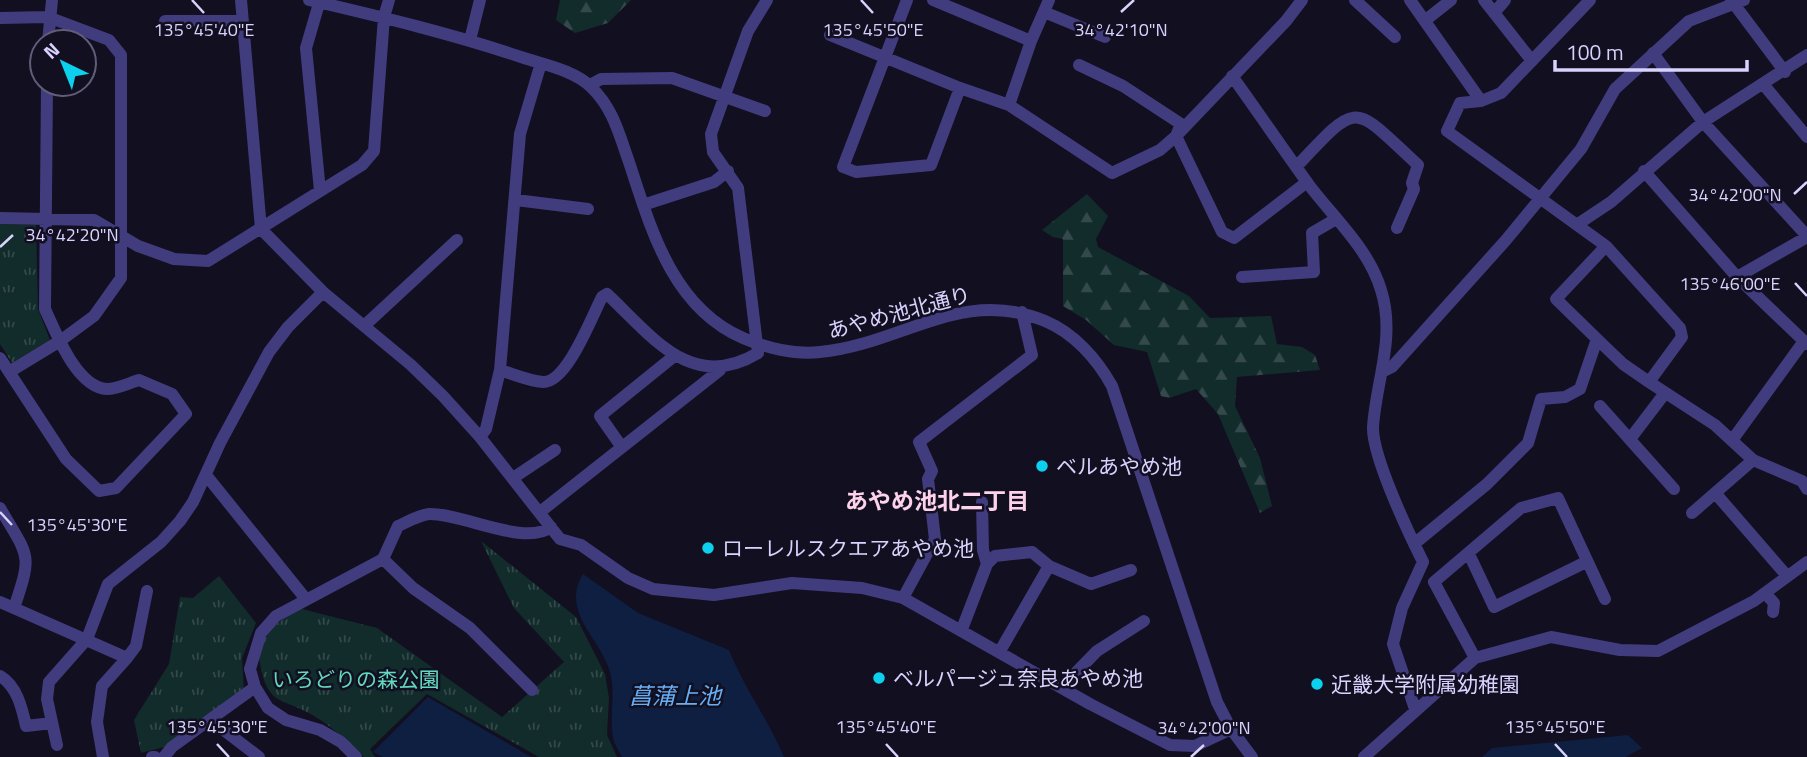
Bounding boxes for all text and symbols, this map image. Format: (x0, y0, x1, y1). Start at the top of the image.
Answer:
text: 135°45'40"E (153, 16, 255, 43)
text: 135°45'50"E (822, 16, 924, 43)
text: 34°42'10"N (1074, 16, 1168, 43)
north arrow (28, 28, 98, 98)
scale bar (1555, 28, 1748, 72)
text: N (36, 35, 66, 65)
text: 100 m (1566, 36, 1623, 68)
text: 34°42'00"N (1688, 181, 1782, 208)
text: 34°42'20"N (25, 221, 119, 248)
text: 135°46'00"E (1679, 270, 1781, 297)
street label: あやめ池北通り (824, 278, 974, 346)
place label: ベルあやめ池 (1056, 450, 1182, 482)
marker: ベルあやめ池 (1034, 458, 1050, 474)
district label: あやめ池北二丁目 (845, 483, 1029, 518)
text: 135°45'30"E (26, 511, 128, 538)
place label: ローレルスクエアあやめ池 (722, 532, 974, 564)
marker: ローレルスクエアあやめ池 (700, 540, 716, 556)
place label: ベルパージュ奈良あやめ池 (893, 662, 1143, 694)
park label: いろどりの森公園 (272, 663, 440, 695)
place label: 近畿大学附属幼稚園 (1331, 668, 1520, 700)
marker: ベルパージュ奈良あやめ池 (871, 670, 887, 686)
marker: 近畿大学附属幼稚園 (1309, 676, 1325, 692)
water label: 菖蒲上池 (629, 678, 723, 713)
text: 135°45'30"E (166, 713, 268, 740)
text: 135°45'40"E (835, 713, 937, 740)
text: 135°45'50"E (1504, 713, 1606, 740)
text: 34°42'00"N (1157, 714, 1251, 741)

